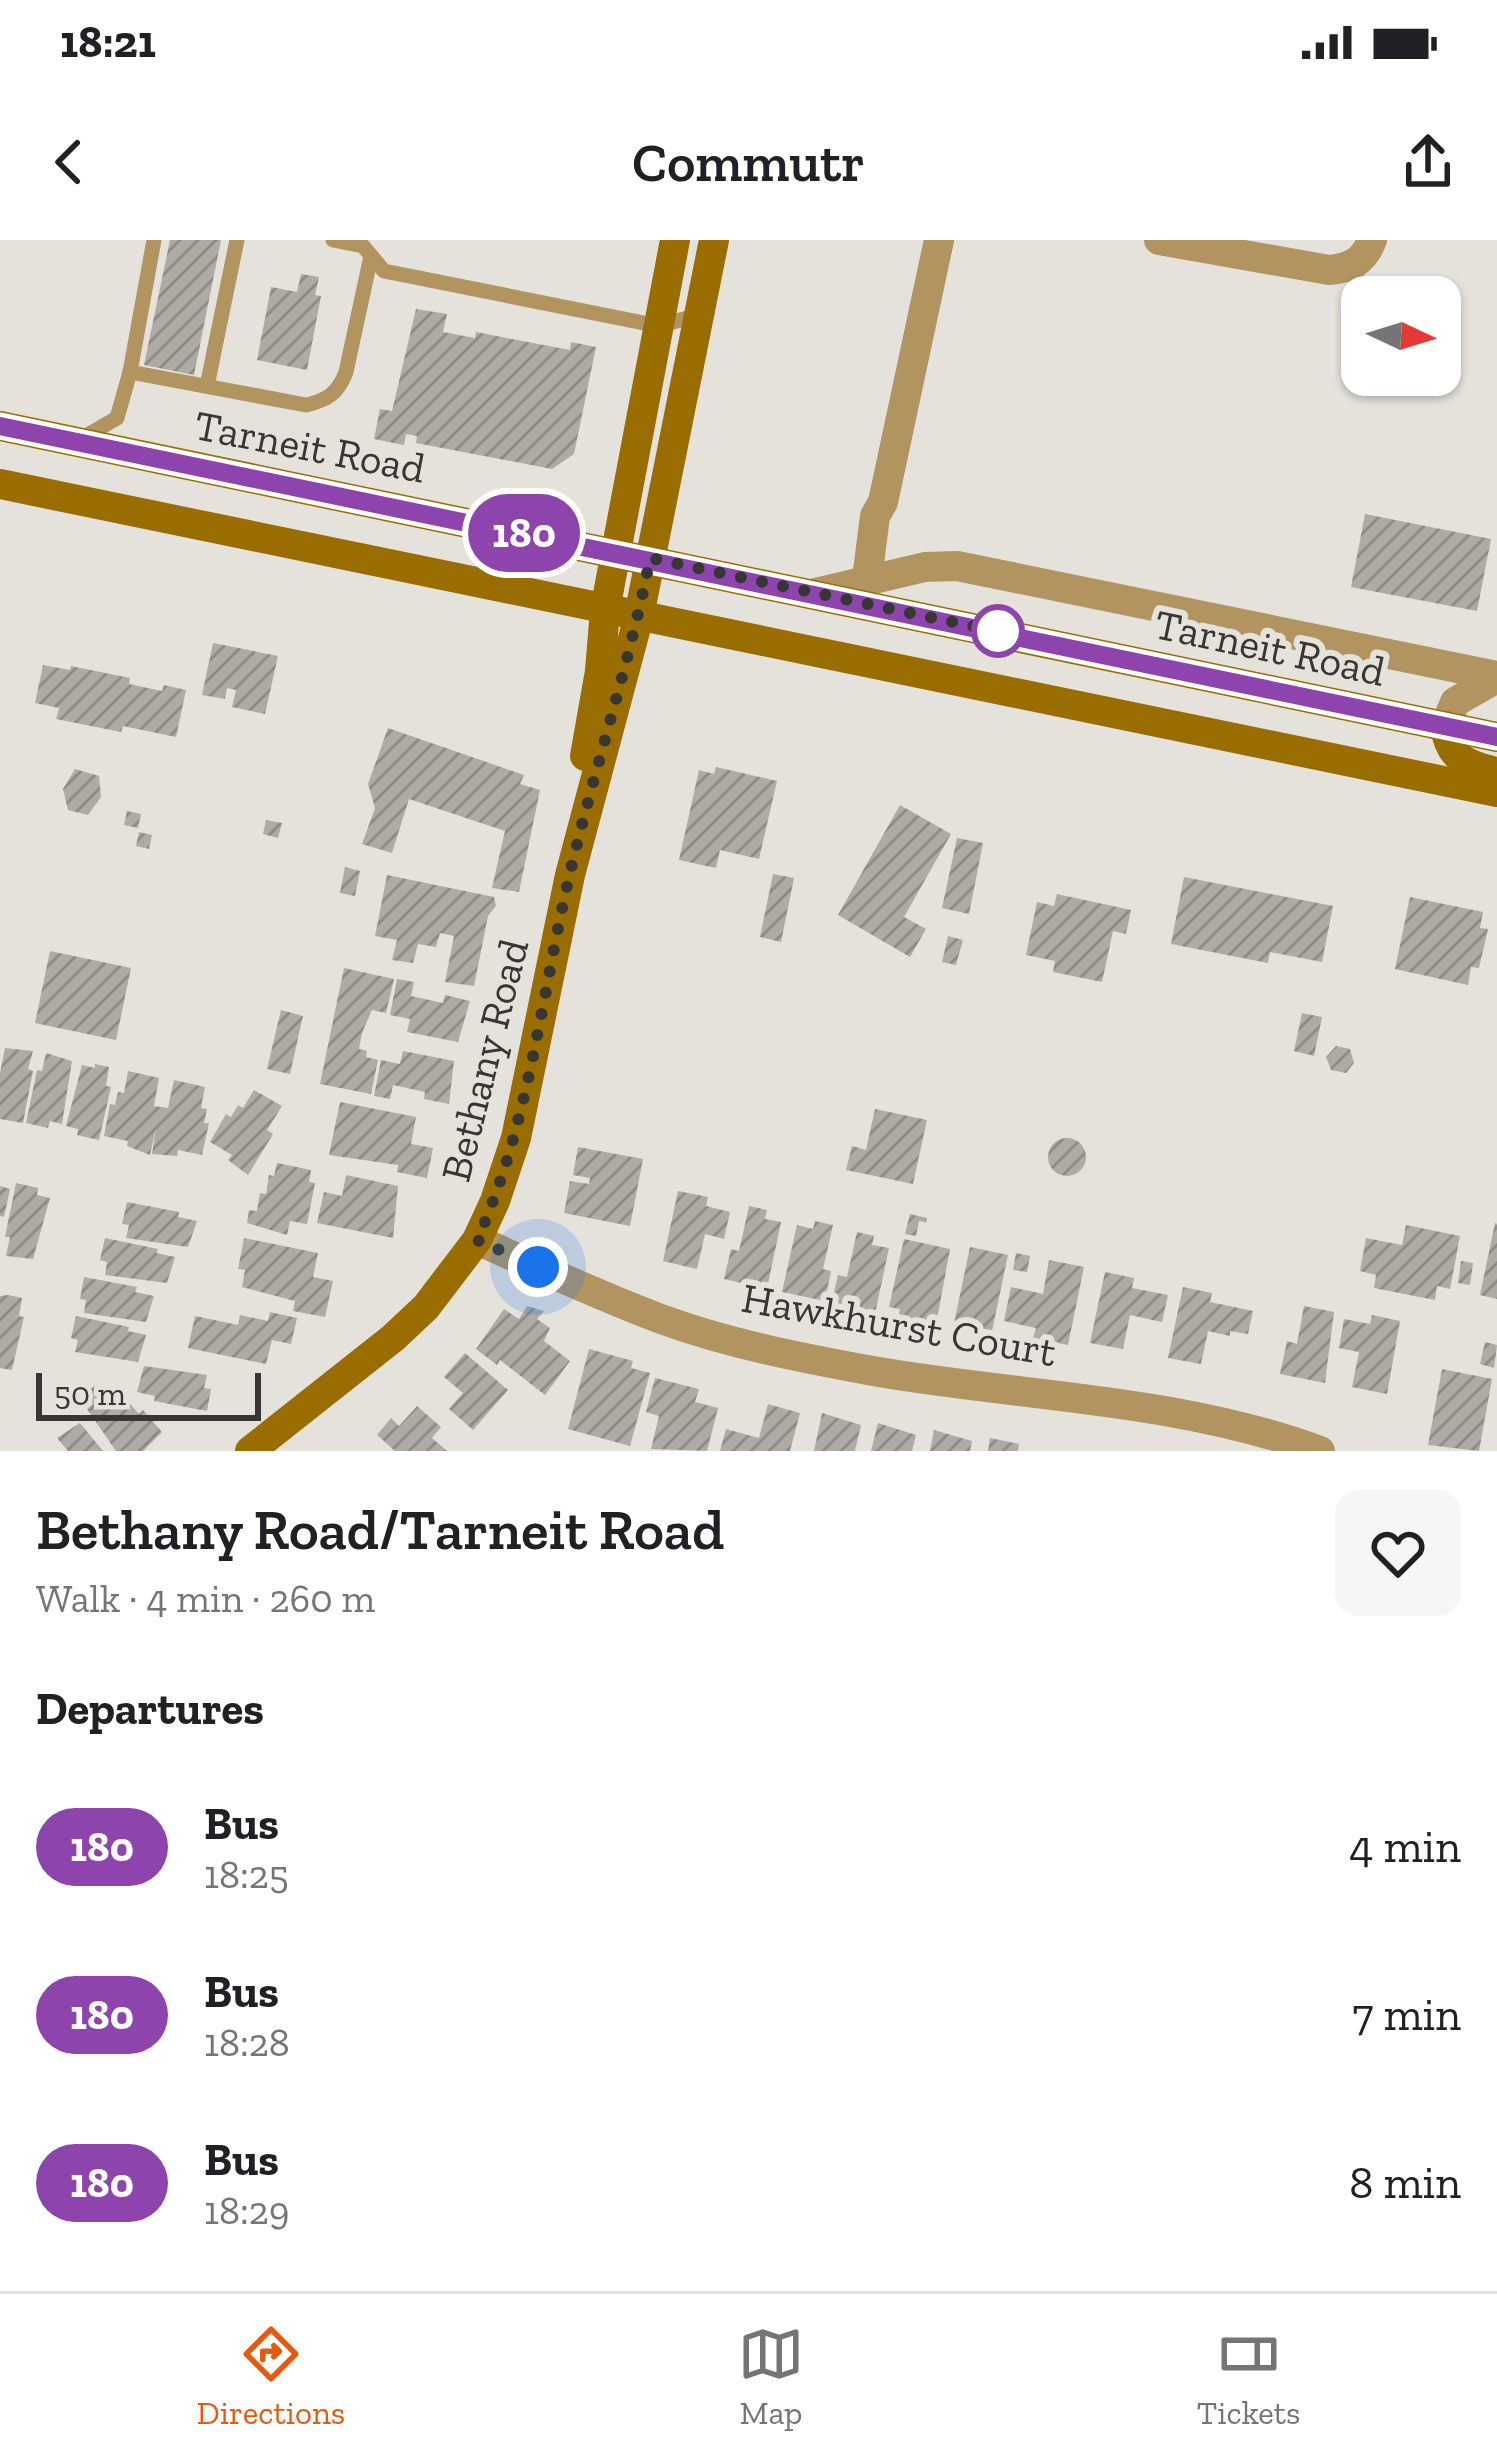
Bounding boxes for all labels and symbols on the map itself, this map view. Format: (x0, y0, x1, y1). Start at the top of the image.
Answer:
north arrow (1341, 276, 1461, 396)
street label: Tarneit Road (190, 399, 429, 494)
line badge: 180 (455, 494, 593, 572)
street label: Tarneit Road (1150, 598, 1390, 697)
unlabelled marker (973, 606, 1023, 656)
street label: Bethany Road (430, 934, 539, 1187)
your location (508, 1237, 568, 1297)
street label: Hawkhurst Court (738, 1272, 1060, 1377)
scale bar (36, 1367, 261, 1420)

